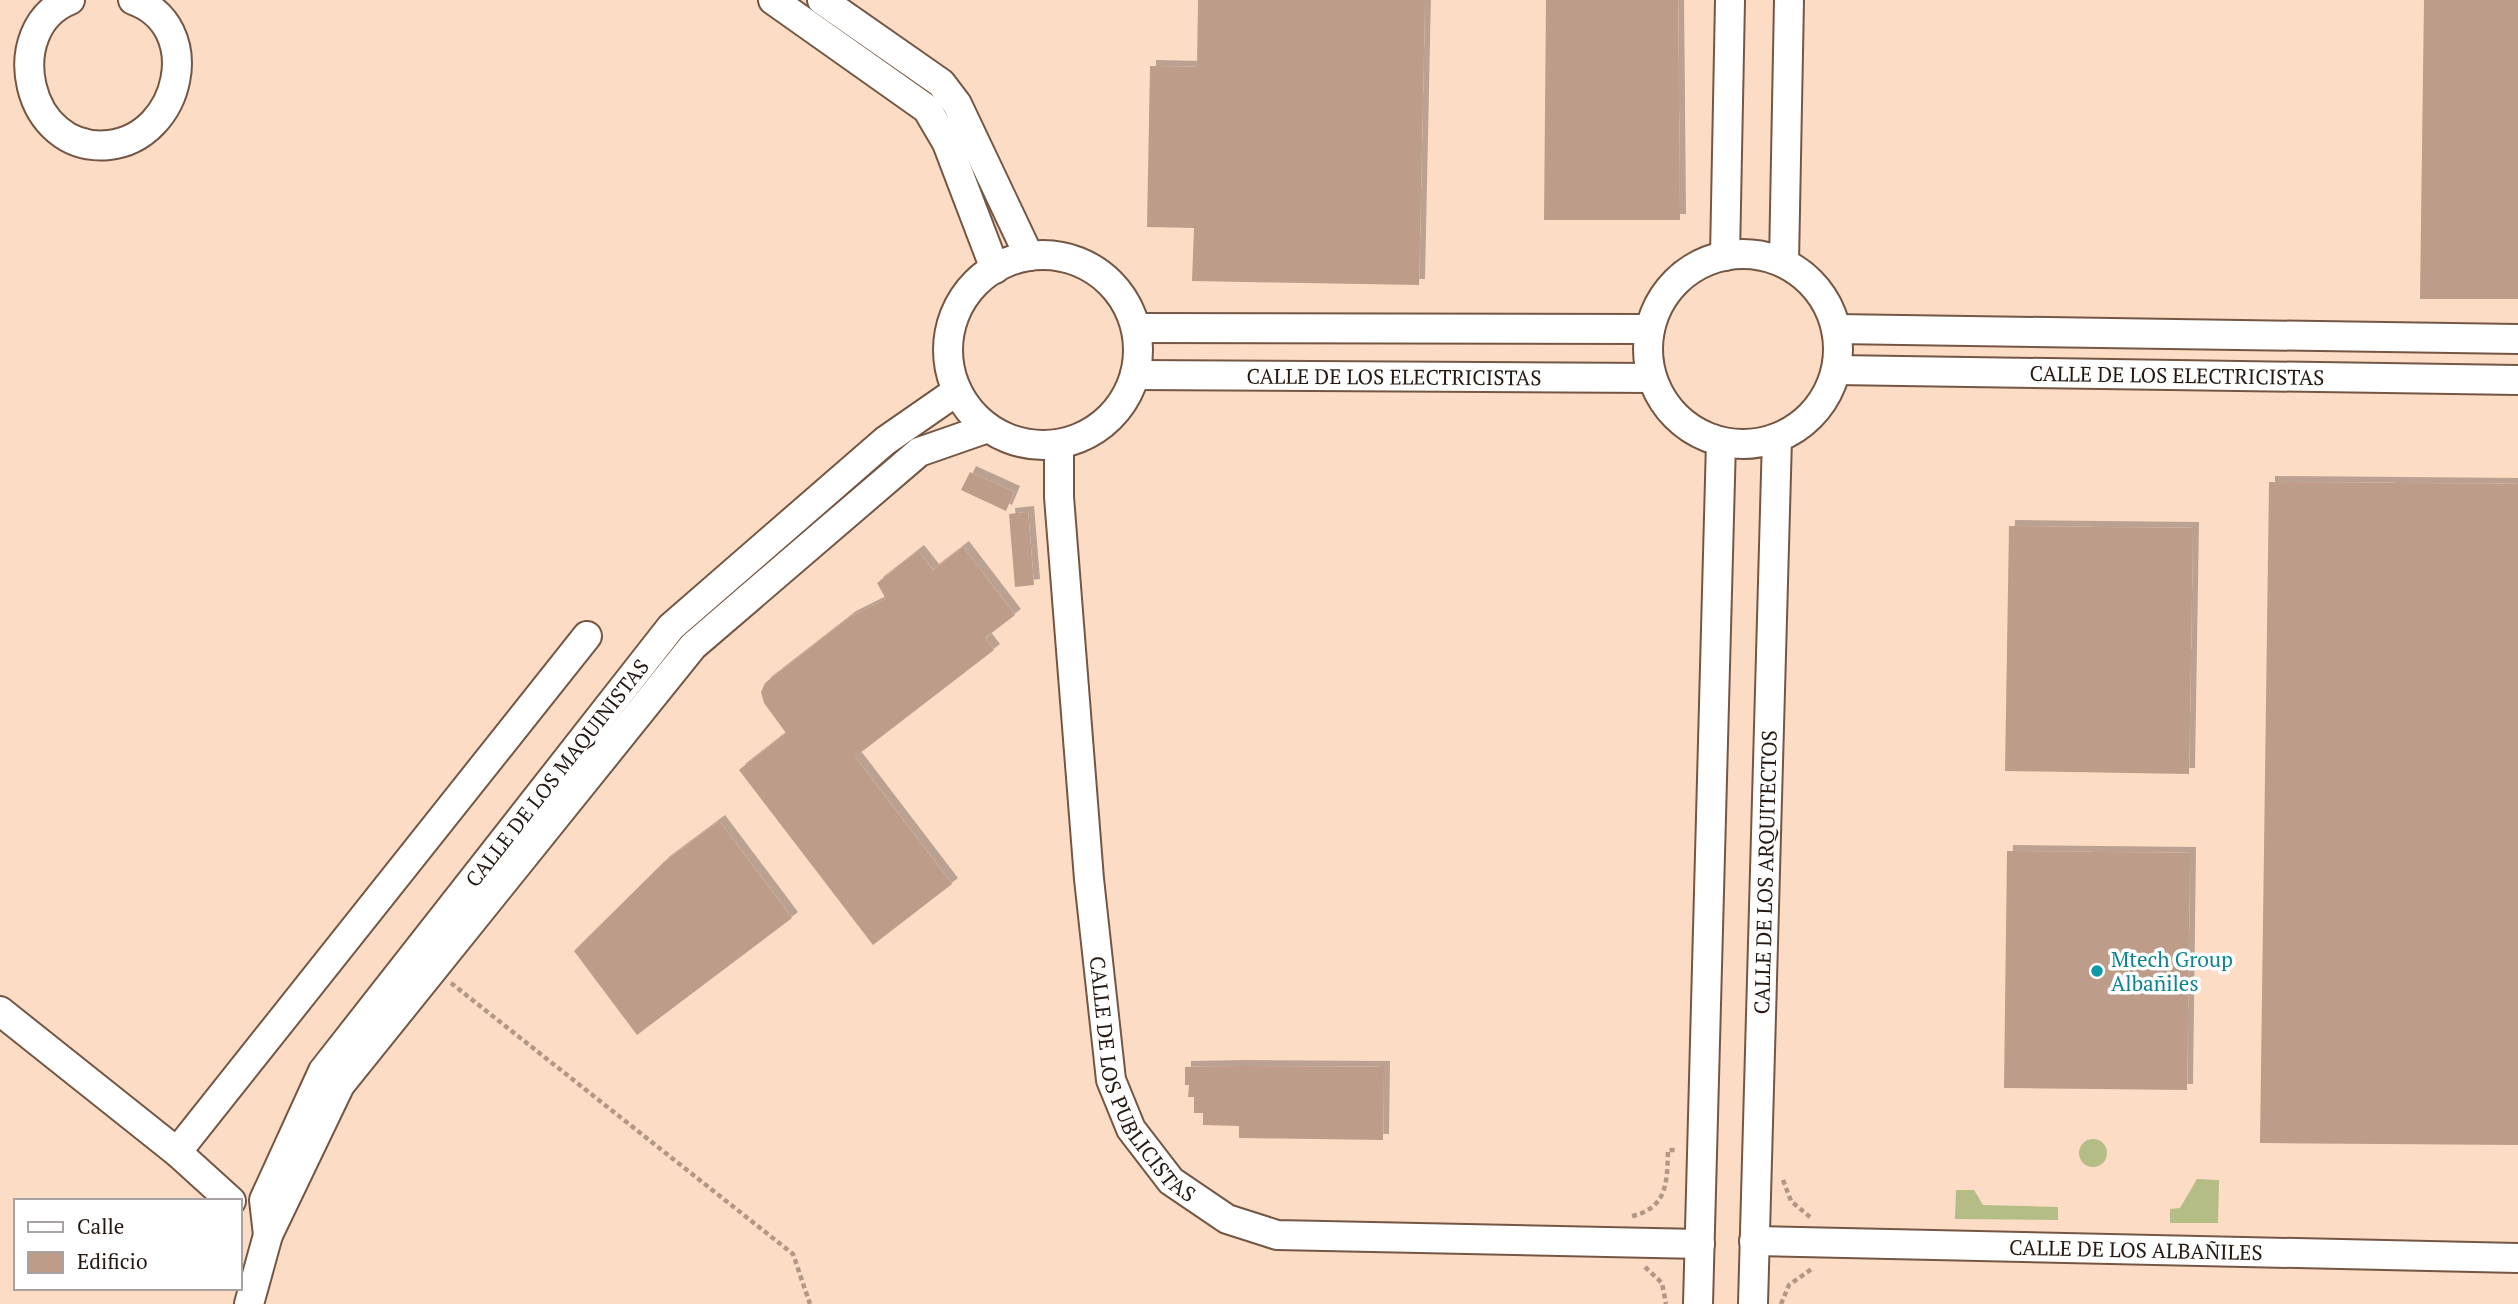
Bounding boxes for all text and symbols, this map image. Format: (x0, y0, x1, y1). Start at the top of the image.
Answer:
street label: CALLE DE LOS ELECTRICISTAS (2029, 359, 2325, 391)
street label: CALLE DE LOS ELECTRICISTAS (1246, 362, 1542, 391)
street label: CALLE DE LOS MAQUINISTAS (459, 653, 655, 893)
street label: CALLE DE LOS ARQUITECTOS (1747, 730, 1783, 1015)
place label: Mtech Group Albañiles (2111, 945, 2233, 997)
street label: CALLE DE LOS PUBLICISTAS (1084, 955, 1202, 1208)
marker: Mtech Group Albañiles (2089, 963, 2105, 979)
legend (14, 1199, 242, 1290)
text: Calle (77, 1212, 124, 1240)
street label: CALLE DE LOS ALBAÑILES (2009, 1233, 2263, 1266)
text: Edificio (77, 1247, 148, 1275)

